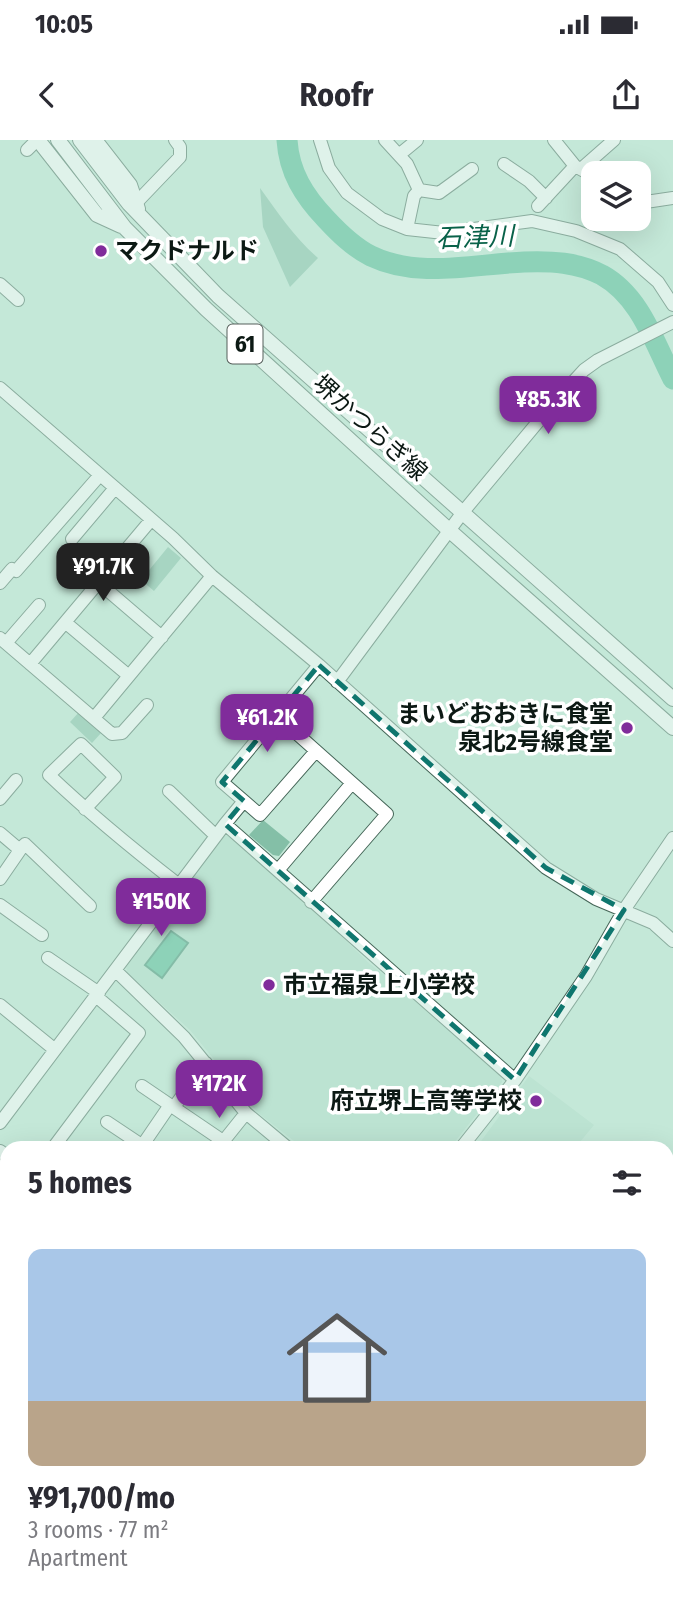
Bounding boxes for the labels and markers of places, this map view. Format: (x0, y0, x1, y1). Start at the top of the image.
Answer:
place label: マクドナルド (115, 237, 259, 265)
marker: マクドナルド (93, 243, 109, 259)
pin: ¥85.3K (491, 376, 605, 436)
pin: ¥91.7K (46, 544, 160, 603)
pin: ¥61.2K (210, 694, 324, 754)
place label: まいどおおきに食堂 泉北2号線食堂 (397, 700, 613, 756)
marker: まいどおおきに食堂 泉北2号線食堂 (619, 720, 635, 736)
pin: ¥150K (112, 878, 210, 938)
place label: 市立福泉上小学校 (283, 971, 475, 999)
marker: 市立福泉上小学校 (261, 977, 277, 993)
pin: ¥172K (170, 1060, 268, 1120)
place label: 府立堺上高等学校 (330, 1087, 522, 1115)
marker: 府立堺上高等学校 (528, 1093, 544, 1109)

